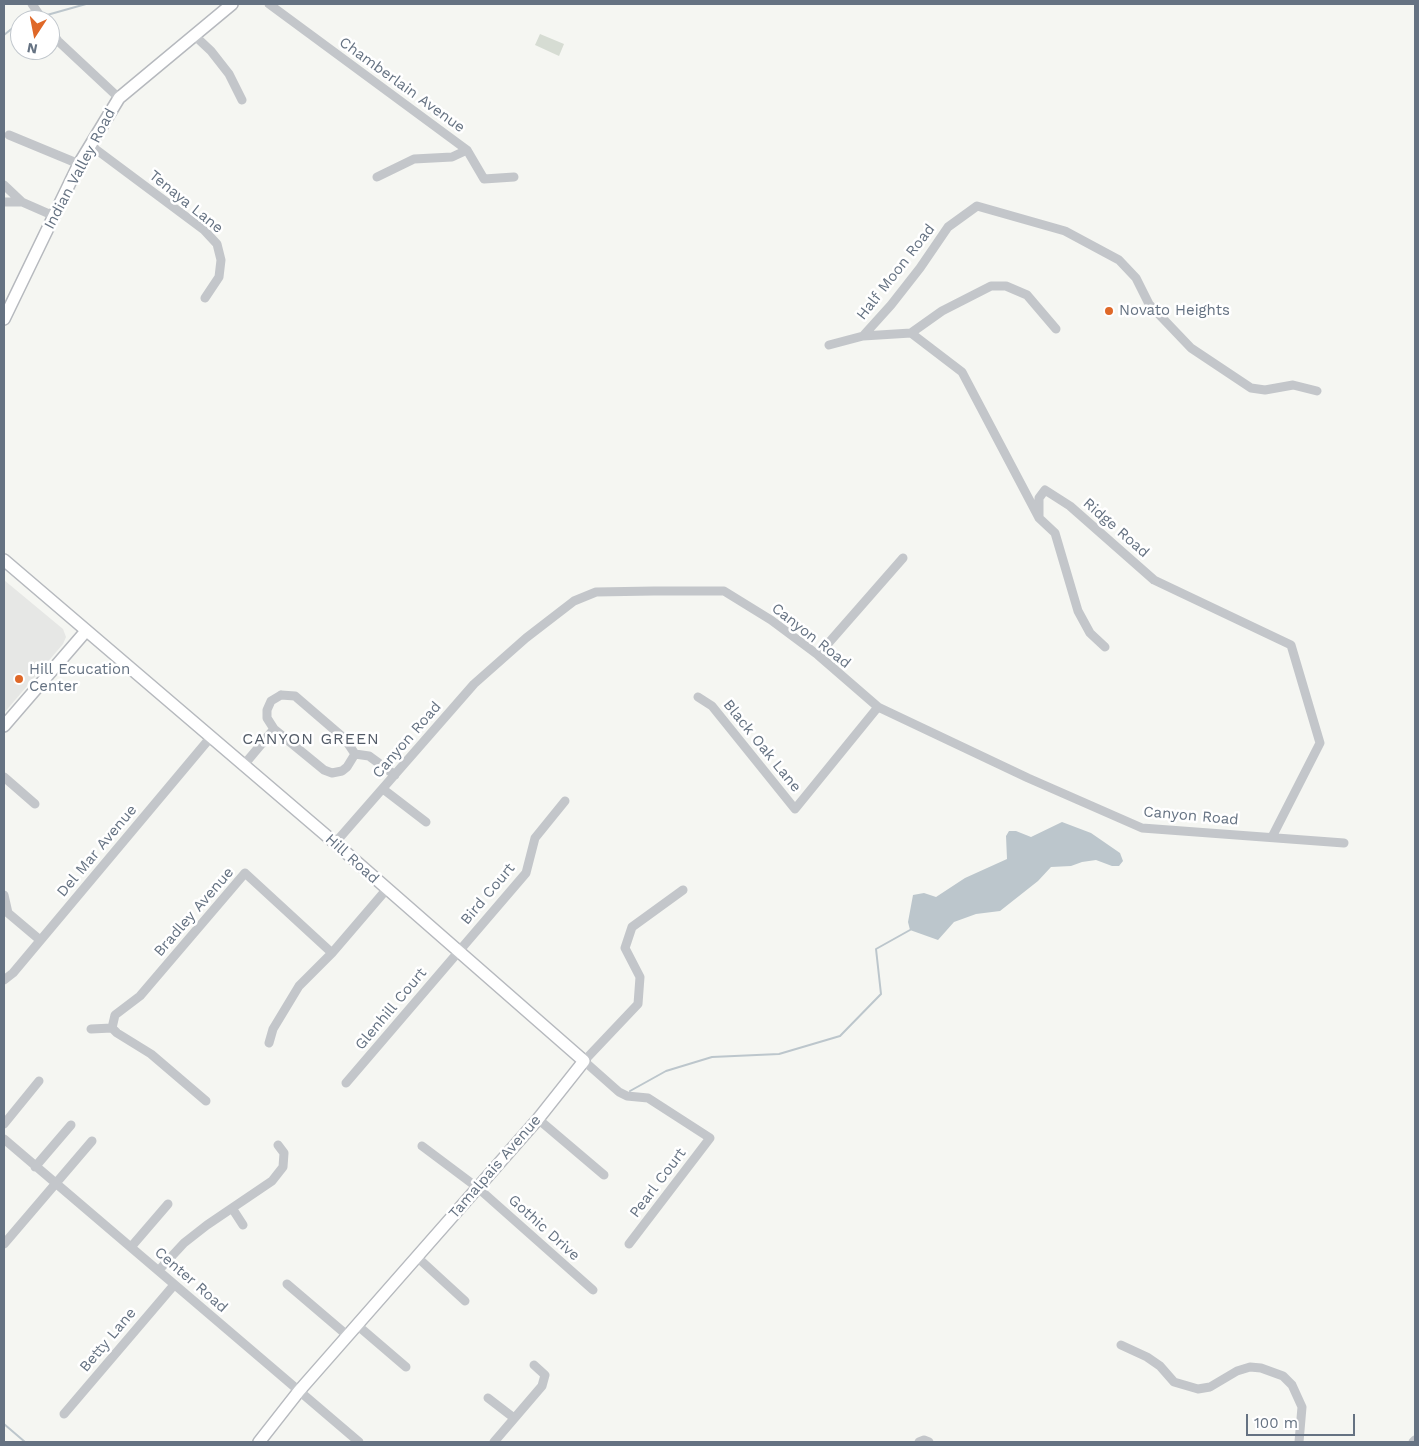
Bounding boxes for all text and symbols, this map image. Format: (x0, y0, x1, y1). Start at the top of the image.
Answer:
north arrow (10, 10, 60, 60)
street label: Chamberlain Avenue (336, 33, 468, 137)
text: N (26, 40, 39, 58)
street label: Indian Valley Road (41, 106, 119, 232)
street label: Tenaya Lane (145, 167, 227, 237)
street label: Half Moon Road (853, 220, 939, 324)
place label: Novato Heights (1119, 302, 1230, 320)
marker: Novato Heights (1103, 305, 1115, 317)
street label: Ridge Road (1079, 494, 1153, 562)
street label: Canyon Road (768, 599, 854, 673)
place label: Hill Ecucation Center (29, 661, 130, 696)
marker: Hill Ecucation Center (13, 673, 25, 685)
street label: Black Oak Lane (719, 696, 805, 796)
street label: Canyon Road (369, 698, 445, 782)
district label: CANYON GREEN (241, 729, 381, 749)
street label: Del Mar Avenue (53, 801, 141, 901)
street label: Canyon Road (1143, 803, 1239, 829)
street label: Hill Road (321, 830, 383, 888)
street label: Bird Court (457, 860, 519, 928)
street label: Bradley Avenue (150, 864, 238, 960)
street label: Glenhill Court (351, 964, 431, 1054)
street label: Tamalpais Avenue (445, 1112, 545, 1222)
street label: Pearl Court (626, 1145, 690, 1221)
street label: Gothic Drive (504, 1191, 584, 1265)
street label: Center Road (151, 1243, 231, 1317)
street label: Betty Lane (76, 1304, 140, 1376)
scale bar (1249, 1404, 1358, 1436)
text: 100 m (1254, 1414, 1298, 1432)

